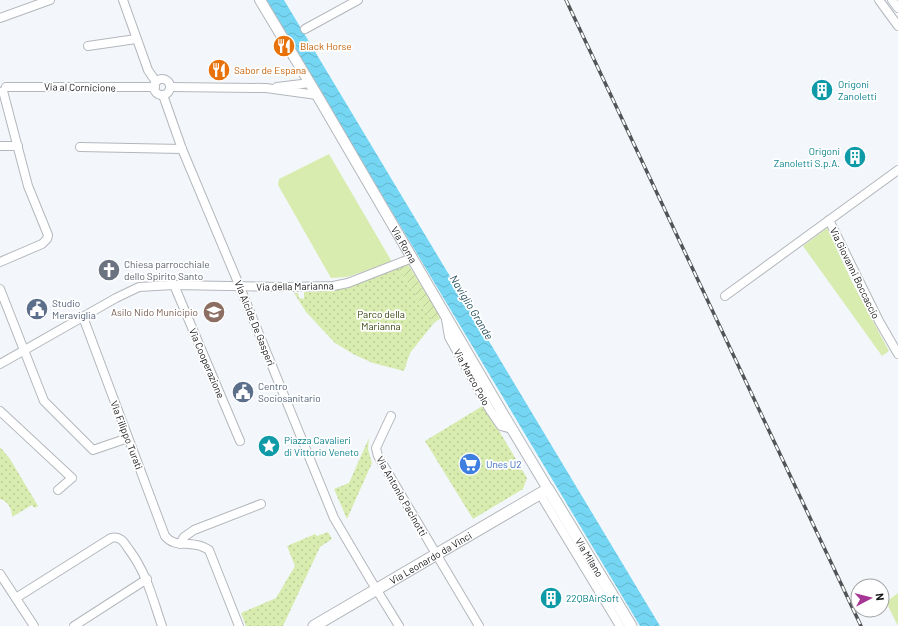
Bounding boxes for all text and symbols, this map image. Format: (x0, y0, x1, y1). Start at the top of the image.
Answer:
restaurant icon: Black Horse (271, 33, 297, 59)
place label: Black Horse (300, 40, 352, 52)
restaurant icon: Sabor de Espana (206, 57, 232, 83)
place label: Sabor de Espana (234, 64, 306, 76)
building icon: Origoni Zanoletti (809, 77, 835, 103)
place label: Origoni Zanoletti (838, 78, 877, 102)
street label: Via al Cornicione (44, 80, 116, 94)
building icon: Origoni Zanoletti S.p.A. (842, 144, 868, 170)
place label: Origoni Zanoletti S.p.A. (774, 145, 840, 169)
street label: Via Roma (389, 224, 420, 265)
street label: Via Giovanni Boccaccio (828, 225, 882, 321)
church icon: Chiesa parrocchiale dello Spirito Santo (96, 257, 122, 283)
place label: Chiesa parrocchiale dello Spirito Santo (124, 258, 210, 282)
water label: Naviglio Grande (448, 272, 497, 342)
street label: Via Alcide De Gasperi (232, 279, 278, 367)
street label: Via della Marianna (256, 279, 334, 293)
public building icon: Studio Meraviglia (24, 296, 50, 322)
place label: Studio Meraviglia (52, 297, 96, 321)
school or university icon: Asilo Nido Municipio (201, 299, 227, 325)
place label: Asilo Nido Municipio (111, 306, 198, 318)
park label: Parco della Marianna (357, 308, 405, 332)
street label: Via Cooperazione (187, 326, 227, 400)
street label: Via Marco Polo (451, 347, 493, 407)
public building icon: Centro Sociosanitario (230, 379, 256, 405)
place label: Centro Sociosanitario (258, 380, 321, 404)
street label: Via Filippo Turati (108, 399, 146, 471)
place icon: Piazza Cavalieri di Vittorio Veneto (256, 433, 282, 459)
place label: Piazza Cavalieri di Vittorio Veneto (284, 434, 359, 458)
supermarket icon: Unes U2 (457, 451, 483, 477)
street label: Via Antonio Pacinotti (374, 454, 430, 538)
place label: Unes U2 (486, 458, 522, 470)
street label: Via Leonardo da Vinci (387, 529, 474, 587)
street label: Via Milano (573, 536, 606, 579)
north arrow (850, 578, 890, 618)
building icon: 22QBAirSoft (538, 585, 564, 611)
place label: 22QBAirSoft (566, 592, 620, 604)
text: N (874, 592, 887, 601)

